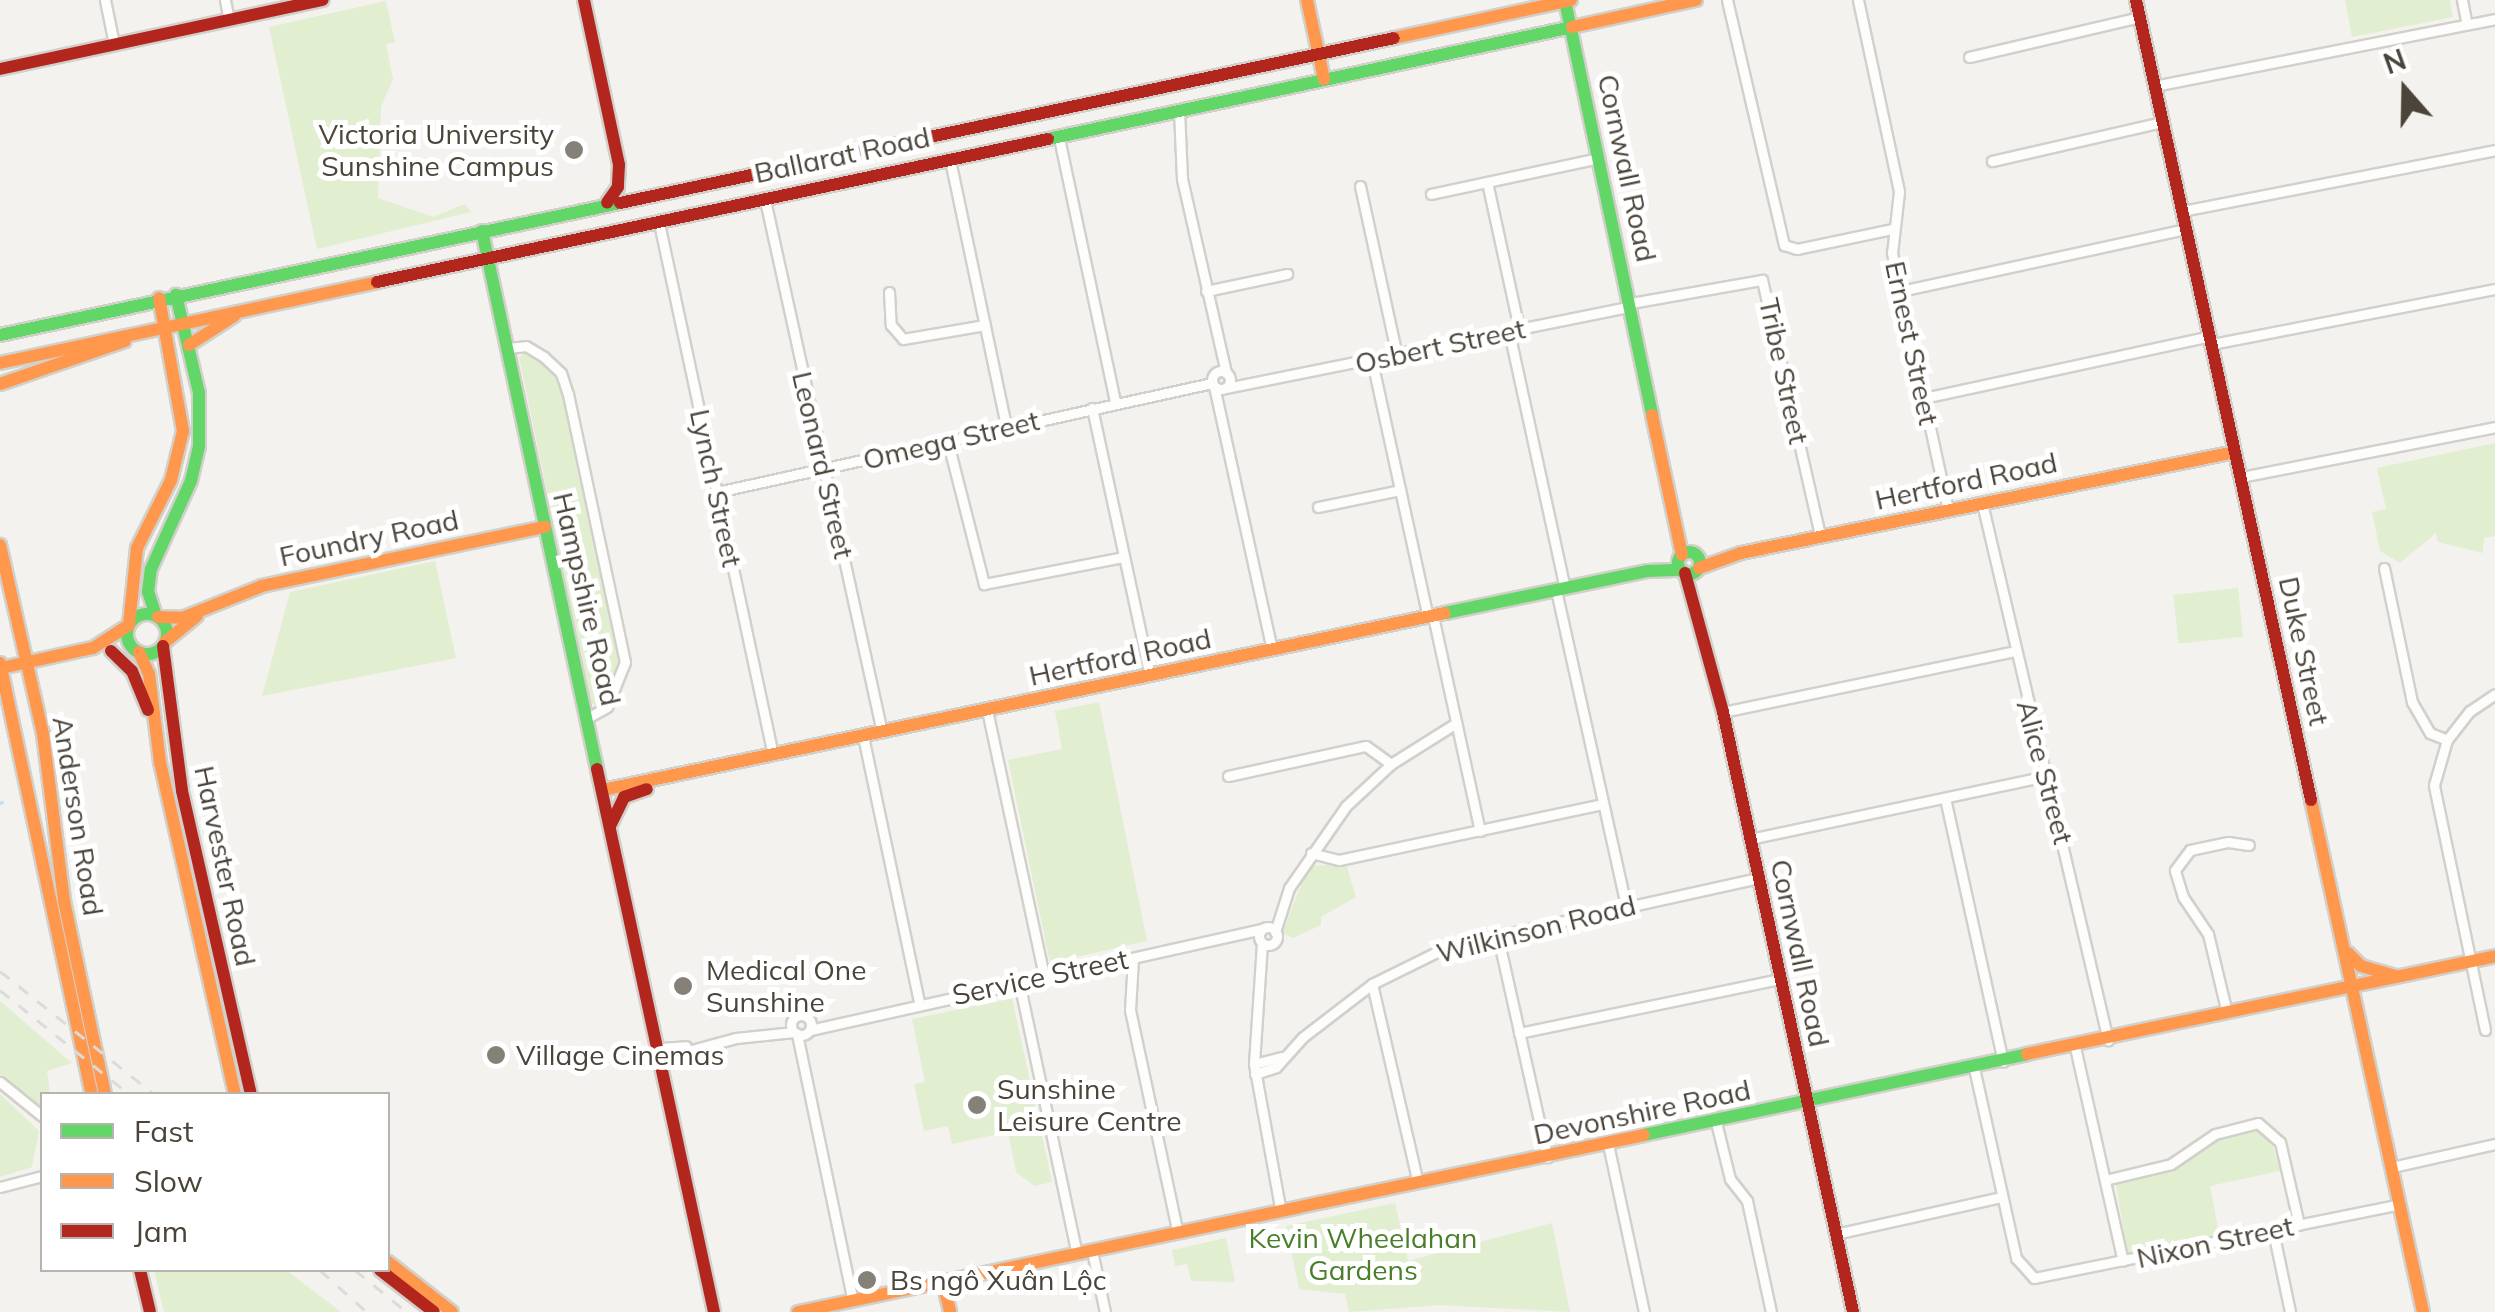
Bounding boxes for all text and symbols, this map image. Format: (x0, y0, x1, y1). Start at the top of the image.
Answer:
north arrow (2355, 40, 2455, 140)
text: N (2379, 41, 2410, 81)
street label: Cornwall Road (1591, 71, 1663, 265)
place label: Victoria University Sunshine Campus (319, 117, 554, 183)
street label: Ballarat Road (751, 120, 933, 190)
marker: Victoria University Sunshine Campus (563, 139, 585, 161)
street label: Ernest Street (1878, 258, 1946, 428)
street label: Tribe Street (1752, 295, 1816, 447)
street label: Osbert Street (1352, 312, 1528, 380)
street label: Leonard Street (785, 368, 861, 562)
street label: Omega Street (860, 403, 1042, 477)
street label: Lynch Street (683, 406, 749, 570)
street label: Hertford Road (1872, 445, 2060, 517)
street label: Hampshire Road (546, 489, 628, 709)
street label: Foundry Road (276, 503, 462, 573)
street label: Duke Street (2272, 574, 2336, 728)
street label: Hertford Road (1026, 621, 1214, 693)
street label: Alice Street (2010, 696, 2080, 848)
street label: Anderson Road (46, 714, 110, 918)
street label: Harvester Road (187, 763, 263, 969)
street label: Cornwall Road (1764, 856, 1836, 1050)
street label: Wilkinson Road (1433, 888, 1639, 970)
street label: Service Street (949, 942, 1131, 1012)
place label: Medical One Sunshine (706, 953, 866, 1019)
marker: Medical One Sunshine (670, 973, 696, 999)
place label: Village Cinemas (516, 1038, 724, 1072)
marker: Village Cinemas (485, 1044, 507, 1066)
place label: Sunshine Leisure Centre (997, 1072, 1181, 1138)
street label: Devonshire Road (1530, 1073, 1754, 1151)
legend (40, 1092, 390, 1272)
marker: Sunshine Leisure Centre (966, 1094, 988, 1116)
text: Fast (134, 1112, 194, 1150)
text: Slow (134, 1162, 203, 1200)
street label: Nixon Street (2134, 1209, 2296, 1275)
text: Jam (134, 1212, 188, 1250)
park label: Kevin Wheelahan Gardens (1249, 1221, 1477, 1287)
place label: Bs ngô Xuân Lộc (890, 1263, 1107, 1297)
marker: Bs ngô Xuân Lộc (854, 1267, 880, 1293)

